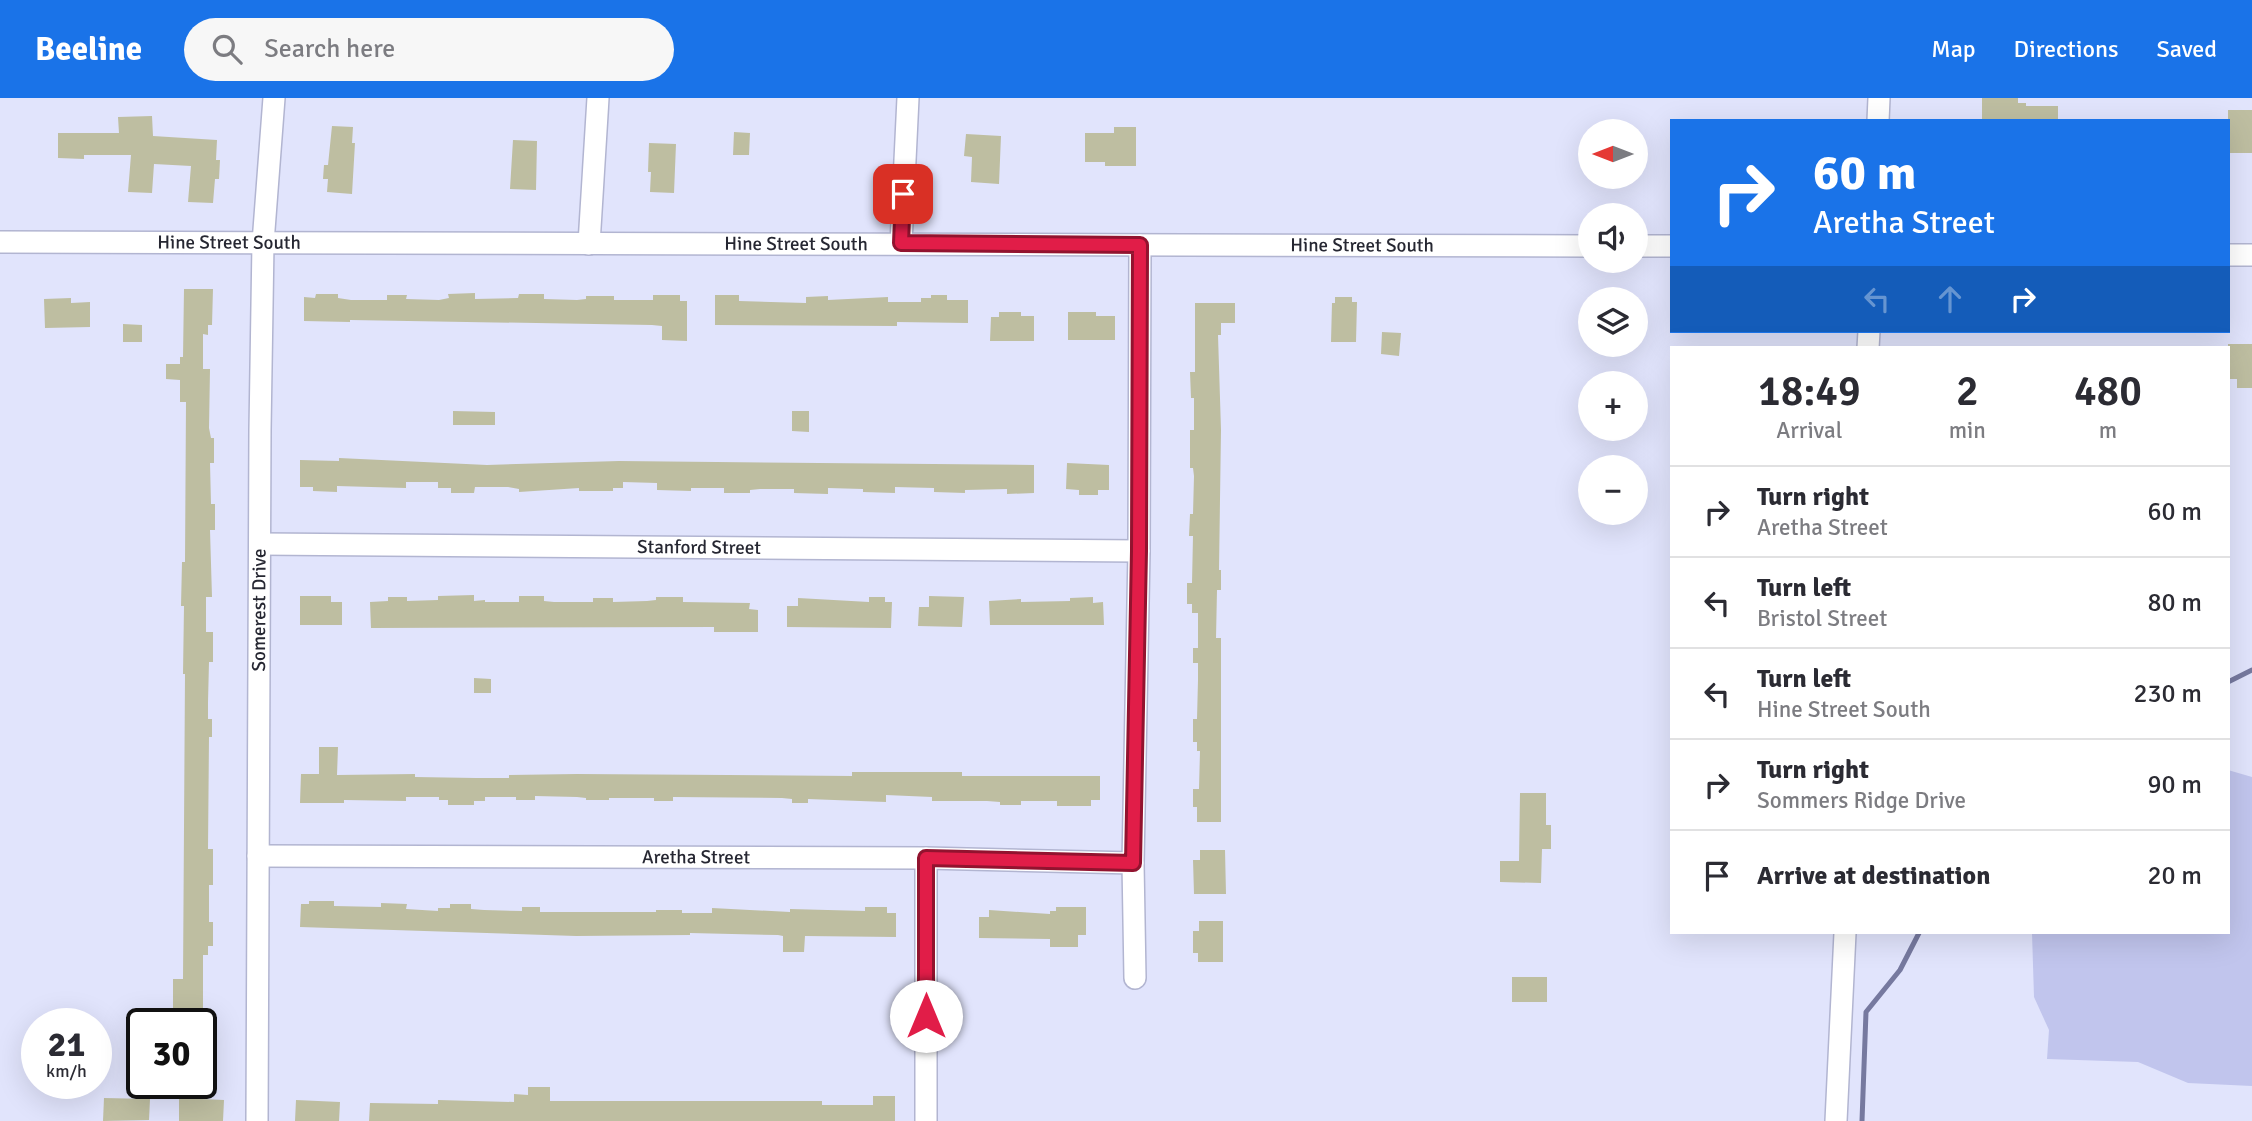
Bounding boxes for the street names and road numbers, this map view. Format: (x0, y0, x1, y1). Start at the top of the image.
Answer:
street label: Hine Street South (157, 230, 301, 255)
street label: Hine Street South (724, 232, 868, 256)
street label: Hine Street South (1290, 233, 1434, 258)
street label: Stanford Street (637, 535, 761, 560)
street label: Somerest Drive (247, 548, 271, 672)
street label: Aretha Street (642, 845, 750, 869)

